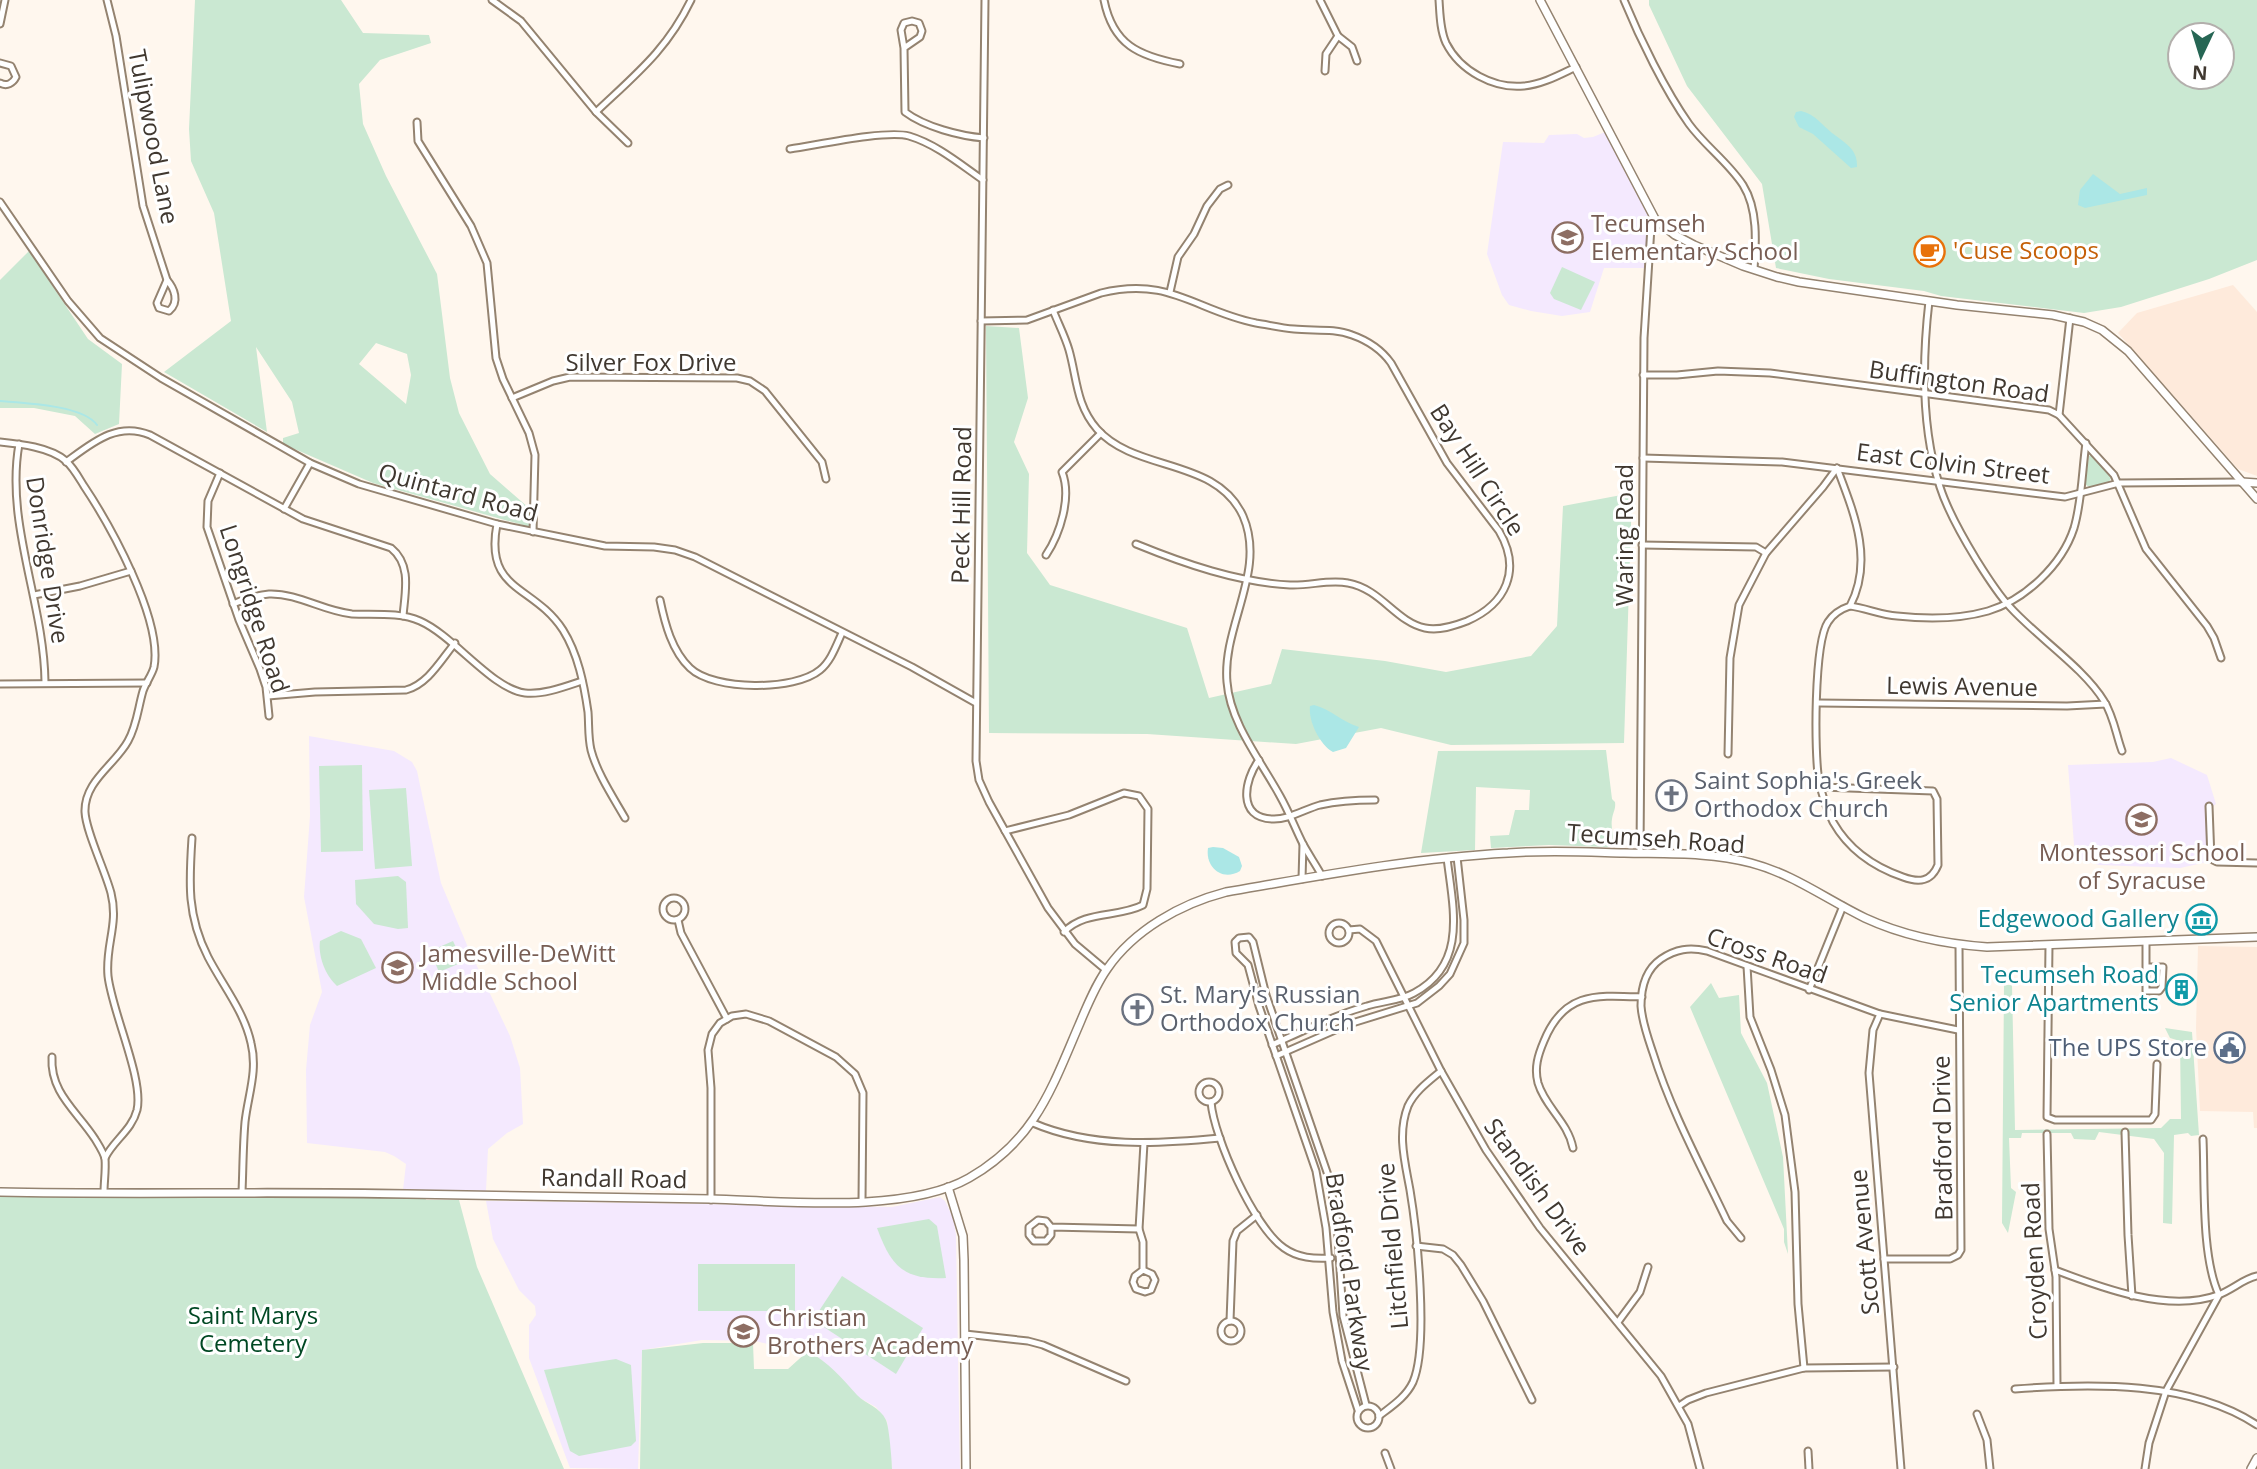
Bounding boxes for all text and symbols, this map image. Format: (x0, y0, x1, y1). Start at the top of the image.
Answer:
north arrow (2166, 21, 2236, 91)
street label: Tulipwood Lane (121, 47, 188, 227)
text: N (2191, 59, 2208, 86)
place label: Tecumseh Elementary School (1591, 206, 1799, 267)
school or university icon: Tecumseh Elementary School (1551, 221, 1585, 255)
place label: 'Cuse Scoops (1953, 233, 2099, 266)
cafe icon: 'Cuse Scoops (1913, 234, 1947, 268)
street label: Silver Fox Drive (565, 345, 737, 378)
street label: Buffington Road (1867, 352, 2051, 409)
street label: Bay Hill Circle (1423, 397, 1533, 542)
street label: Peck Hill Road (943, 426, 978, 584)
street label: East Colvin Street (1855, 434, 2052, 491)
street label: Quintard Road (375, 454, 542, 529)
street label: Waring Road (1607, 464, 1640, 606)
street label: Donridge Drive (19, 474, 78, 646)
street label: Longridge Road (213, 520, 298, 697)
street label: Lewis Avenue (1886, 668, 2038, 703)
place label: Saint Sophia's Greek Orthodox Church (1694, 763, 1923, 824)
church icon: Saint Sophia's Greek Orthodox Church (1654, 778, 1688, 812)
school or university icon: Montessori School of Syracuse (2125, 802, 2159, 836)
street label: Tecumseh Road (1566, 815, 1746, 860)
place label: Montessori School of Syracuse (2039, 835, 2245, 896)
place label: Edgewood Gallery (1978, 901, 2180, 934)
museum icon: Edgewood Gallery (2185, 902, 2219, 936)
street label: Cross Road (1703, 919, 1832, 991)
place label: Jamesville-DeWitt Middle School (419, 936, 616, 997)
school or university icon: Jamesville-DeWitt Middle School (381, 951, 415, 985)
place label: Tecumseh Road Senior Apartments (1949, 957, 2159, 1018)
building icon: Tecumseh Road Senior Apartments (2165, 972, 2199, 1006)
place label: St. Mary's Russian Orthodox Church (1160, 977, 1360, 1038)
church icon: St. Mary's Russian Orthodox Church (1120, 992, 1154, 1026)
place label: The UPS Store (2049, 1030, 2207, 1063)
public building icon: The UPS Store (2213, 1031, 2247, 1065)
street label: Bradford Drive (1924, 1055, 1959, 1221)
street label: Standish Drive (1477, 1111, 1599, 1261)
street label: Randall Road (540, 1160, 688, 1195)
street label: Litchfield Drive (1368, 1162, 1415, 1331)
street label: Scott Avenue (1841, 1168, 1886, 1316)
street label: Bradford Parkway (1318, 1170, 1383, 1374)
street label: Croyden Road (2013, 1181, 2054, 1341)
park label: Saint Marys Cemetery (188, 1298, 318, 1359)
place label: Christian Brothers Academy (767, 1300, 974, 1361)
school or university icon: Christian Brothers Academy (727, 1315, 761, 1349)

